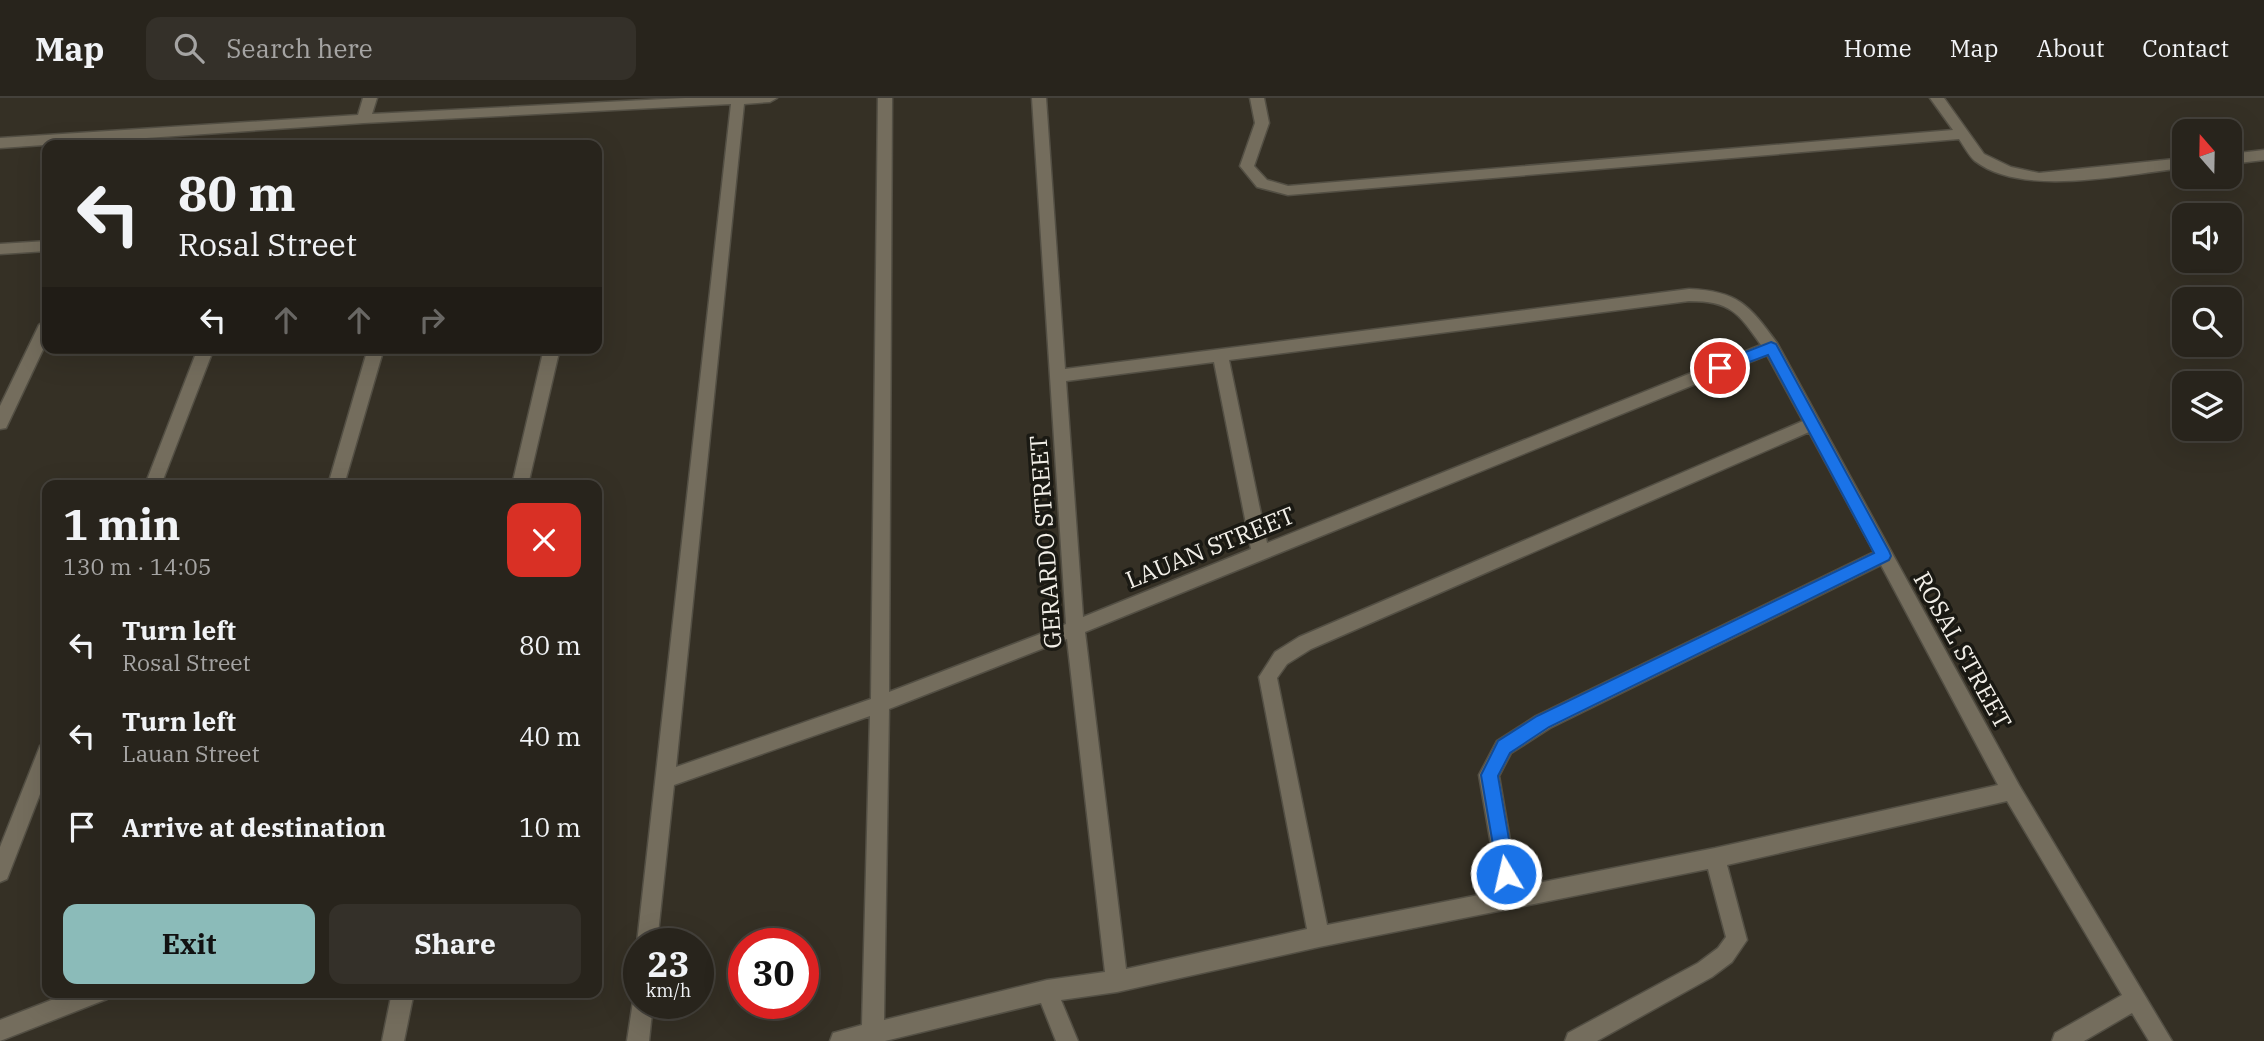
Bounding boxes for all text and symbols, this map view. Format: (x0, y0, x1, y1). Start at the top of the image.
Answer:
search box (146, 17, 636, 80)
text: Map (35, 27, 104, 70)
icon: search (170, 29, 208, 67)
text: Search here (226, 31, 373, 65)
text: Home (1844, 32, 1912, 64)
text: Map (1950, 32, 1998, 64)
text: About (2036, 32, 2104, 64)
text: Contact (2142, 32, 2229, 64)
north arrow (2172, 119, 2242, 189)
map controls (2172, 119, 2242, 441)
text: 80 m (178, 161, 296, 224)
icon: left (63, 168, 154, 259)
button: sound (2172, 203, 2242, 273)
text: Rosal Street (178, 223, 357, 265)
button: search (2172, 287, 2242, 357)
icon: left (194, 301, 232, 339)
icon: ahead (267, 301, 305, 339)
icon: ahead (340, 301, 378, 339)
icon: right (413, 301, 451, 339)
pin (1690, 338, 1750, 398)
icon: arrive (1701, 349, 1739, 387)
button: layers (2172, 371, 2242, 441)
street label: GERARDO STREET (1022, 434, 1068, 650)
text: 1 min (63, 497, 181, 552)
street label: LAUAN STREET (1121, 498, 1299, 596)
button: close (507, 503, 581, 577)
text: 130 m · 14:05 (63, 551, 212, 581)
street label: ROSAL STREET (1907, 566, 2019, 734)
text: Turn left (122, 613, 236, 647)
icon: left (63, 626, 101, 664)
text: 80 m (519, 628, 581, 662)
text: Rosal Street (122, 647, 251, 677)
text: Turn left (122, 704, 236, 738)
icon: left (63, 717, 101, 755)
text: 40 m (519, 719, 581, 753)
text: Lauan Street (122, 738, 260, 768)
icon: arrive (63, 808, 101, 846)
text: Arrive at destination (122, 810, 386, 844)
text: 10 m (519, 810, 581, 844)
position arrow (1469, 837, 1543, 911)
button: Exit (63, 904, 315, 984)
button: Share (329, 904, 581, 984)
speed limit sign: 30 (728, 928, 819, 1019)
text: 23 (647, 941, 690, 987)
text: km/h (646, 979, 691, 1002)

